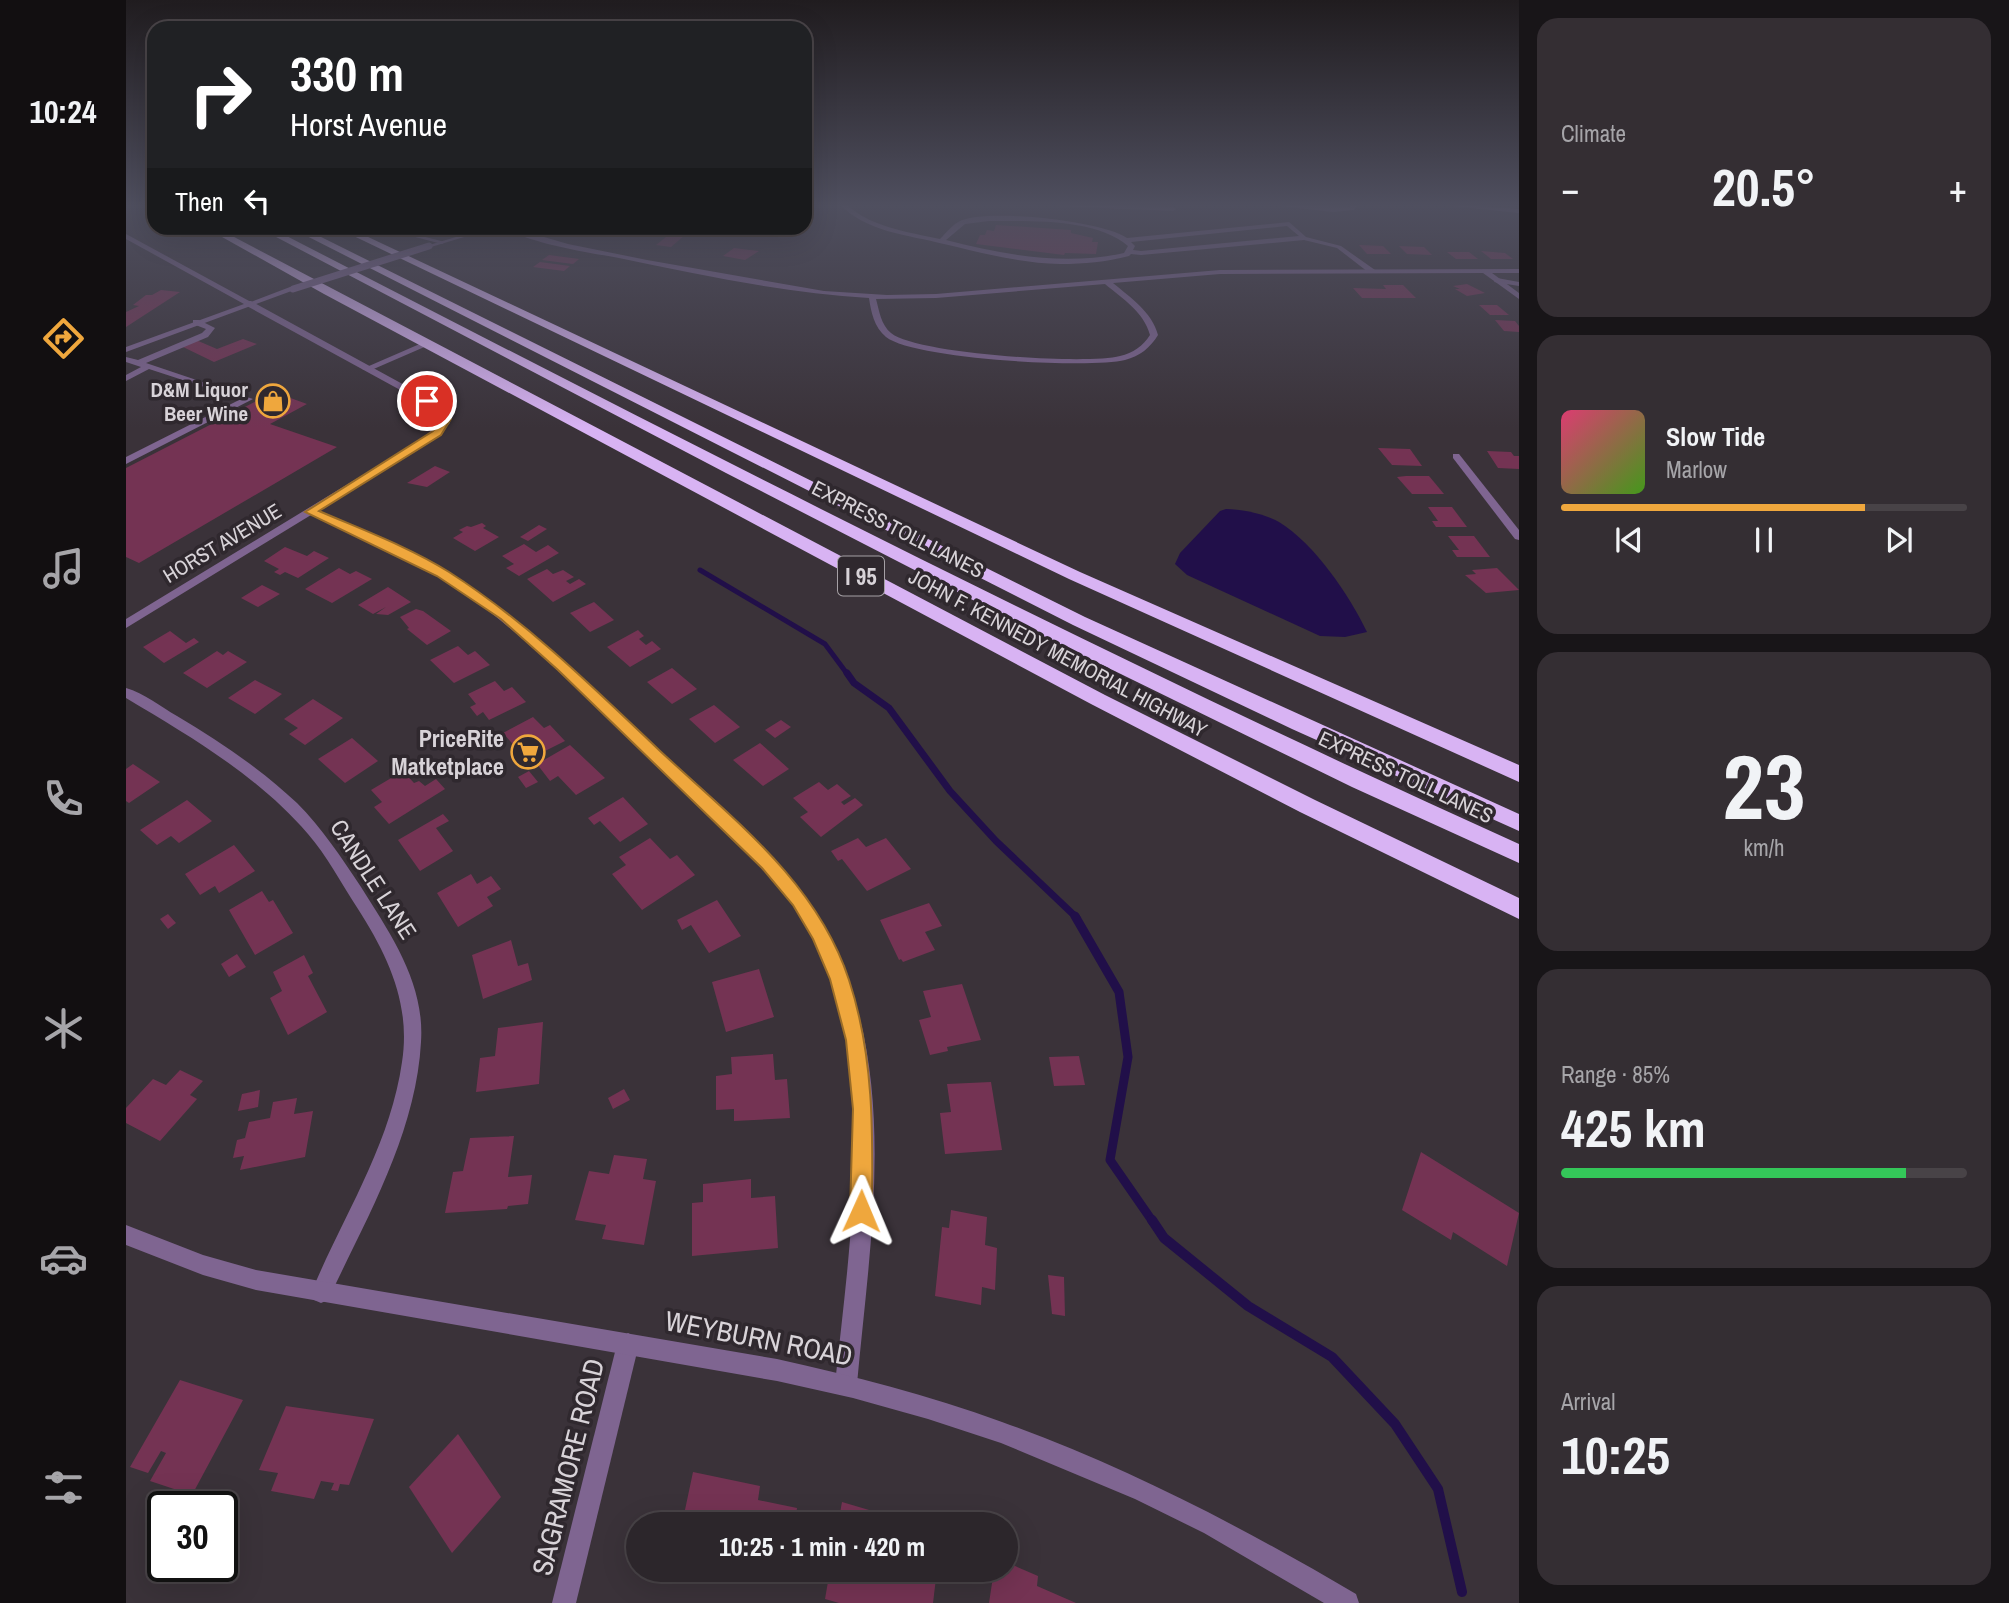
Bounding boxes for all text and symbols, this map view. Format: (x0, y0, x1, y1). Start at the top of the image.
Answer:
text: 330 m (290, 40, 404, 106)
icon: right (175, 49, 266, 140)
text: 10:24 (29, 90, 97, 133)
text: Horst Avenue (290, 103, 447, 146)
text: Climate (1561, 118, 1626, 149)
text: 20.5° (1712, 152, 1816, 222)
text: − (1561, 163, 1579, 214)
text: + (1949, 163, 1967, 214)
icon: left (238, 182, 276, 220)
text: Then (175, 184, 224, 219)
icon: directions (39, 314, 88, 363)
pin (397, 371, 457, 431)
place label: D&M Liquor Beer Wine (150, 375, 248, 428)
shop icon: D&M Liquor Beer Wine (254, 382, 292, 420)
icon: arrive (408, 382, 446, 420)
text: Slow Tide (1666, 419, 1765, 454)
text: Marlow (1666, 454, 1727, 485)
street label: EXPRESS TOLL LANES (807, 473, 989, 585)
street label: HORST AVENUE (157, 496, 287, 590)
icon: previous (1610, 521, 1648, 559)
icon: pause (1745, 521, 1783, 559)
icon: next (1880, 521, 1918, 559)
icon: music (39, 544, 88, 593)
road number: I 95 (838, 556, 884, 596)
street label: JOHN F. KENNEDY MEMORIAL HIGHWAY (904, 562, 1213, 744)
place label: PriceRite Matketplace (391, 722, 504, 782)
street label: EXPRESS TOLL LANES (1314, 724, 1498, 830)
text: 23 (1723, 725, 1806, 847)
supermarket icon: PriceRite Matketplace (509, 733, 547, 771)
icon: phone (39, 774, 88, 823)
street label: CANDLE LANE (323, 813, 425, 945)
text: km/h (1744, 832, 1784, 863)
icon: climate (39, 1004, 88, 1053)
text: Range · 85% (1561, 1059, 1670, 1090)
text: 425 km (1561, 1093, 1706, 1163)
position arrow (824, 1174, 898, 1248)
icon: car (39, 1234, 88, 1283)
street label: WEYBURN ROAD (662, 1301, 856, 1375)
street label: SAGRAMORE ROAD (523, 1355, 613, 1579)
text: Arrival (1561, 1386, 1616, 1417)
text: 10:25 (1561, 1420, 1670, 1490)
icon: filters (39, 1463, 88, 1512)
speed limit sign: 30 (147, 1491, 238, 1582)
text: 10:25 · 1 min · 420 m (719, 1529, 925, 1564)

